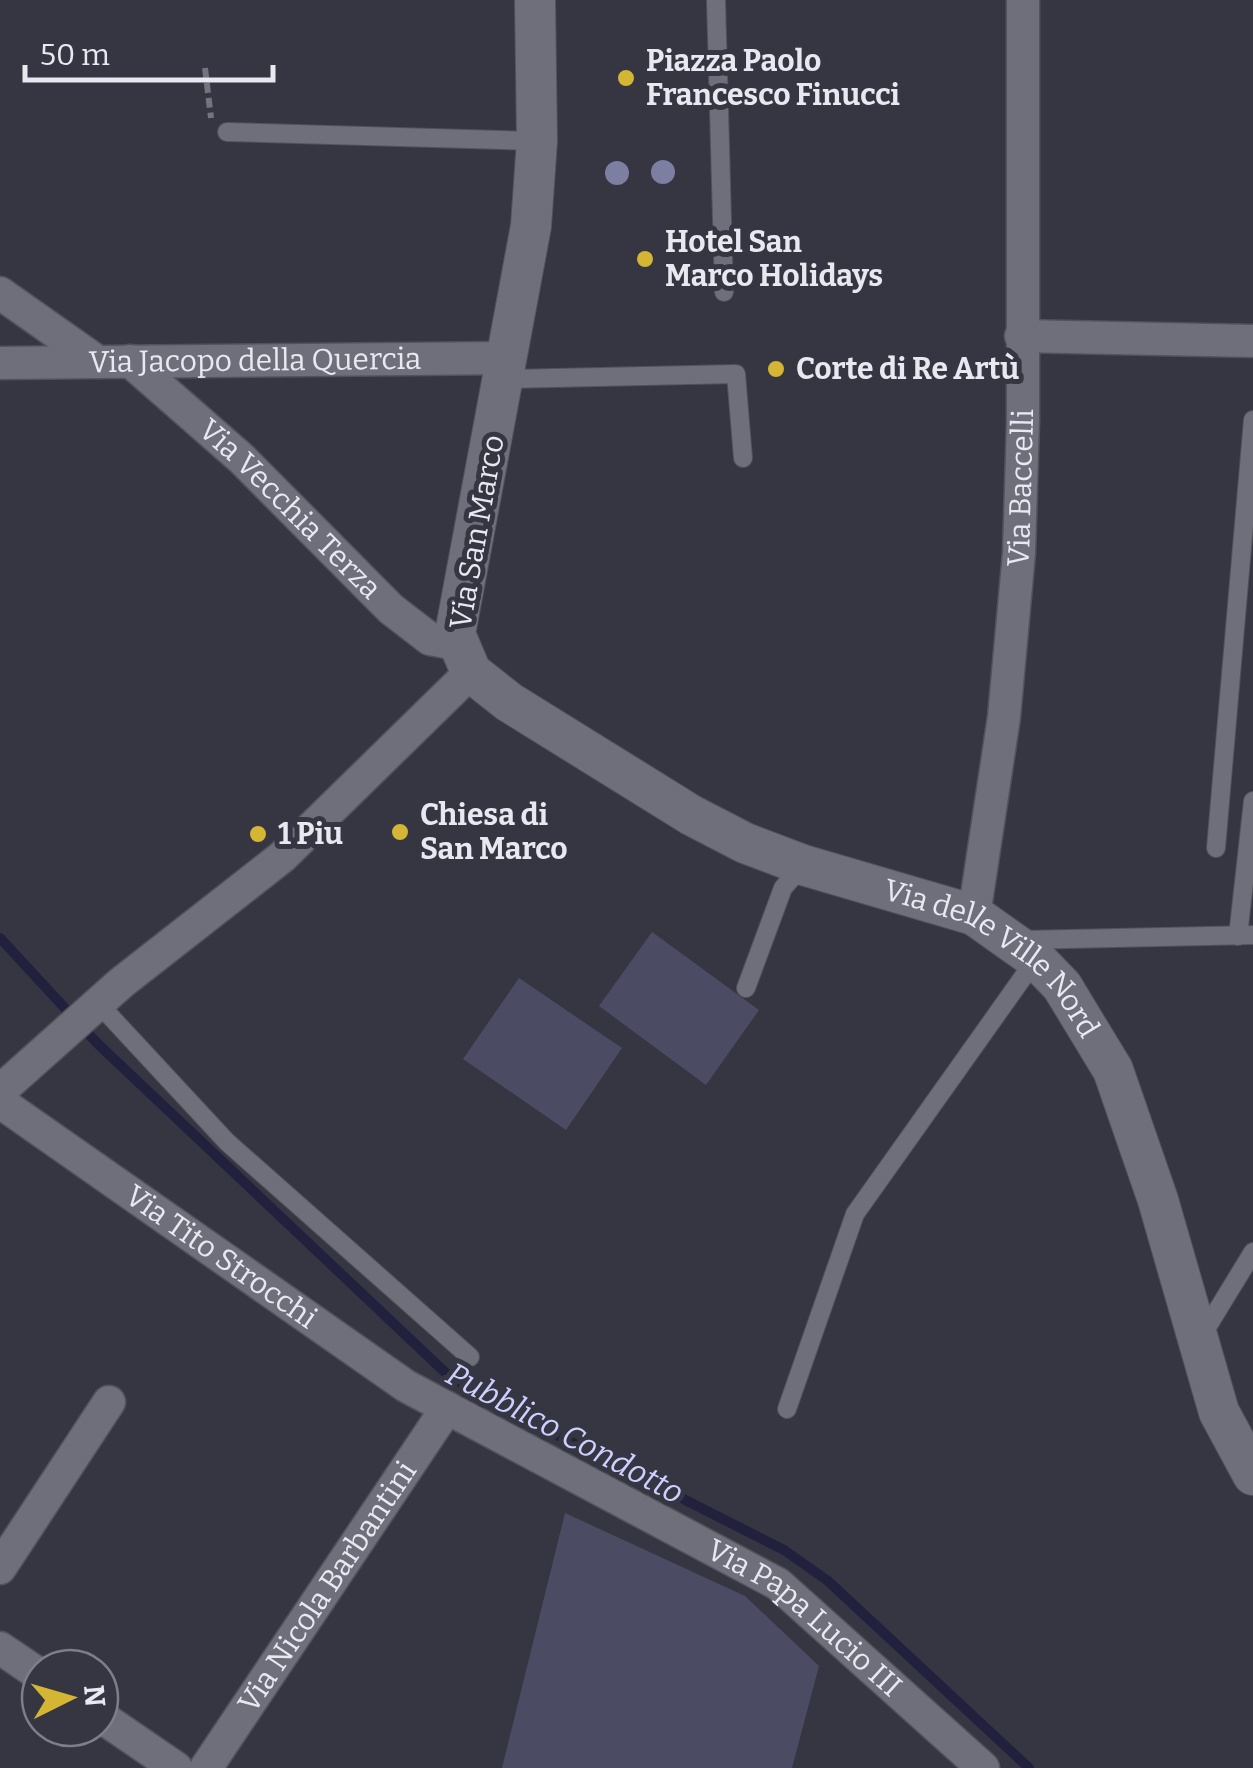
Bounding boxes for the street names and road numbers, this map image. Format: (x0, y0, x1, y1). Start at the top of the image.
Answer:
street label: Via Jacopo della Quercia (88, 341, 422, 380)
street label: Via Baccelli (1000, 409, 1041, 568)
street label: Via Vecchia Terza (191, 412, 389, 606)
street label: Via San Marco (442, 432, 512, 632)
street label: Via delle Ville Nord (880, 872, 1107, 1044)
street label: Via Tito Strocchi (119, 1177, 324, 1336)
street label: Via Nicola Barbantini (230, 1455, 424, 1719)
street label: Via Papa Lucio III (701, 1532, 909, 1704)

